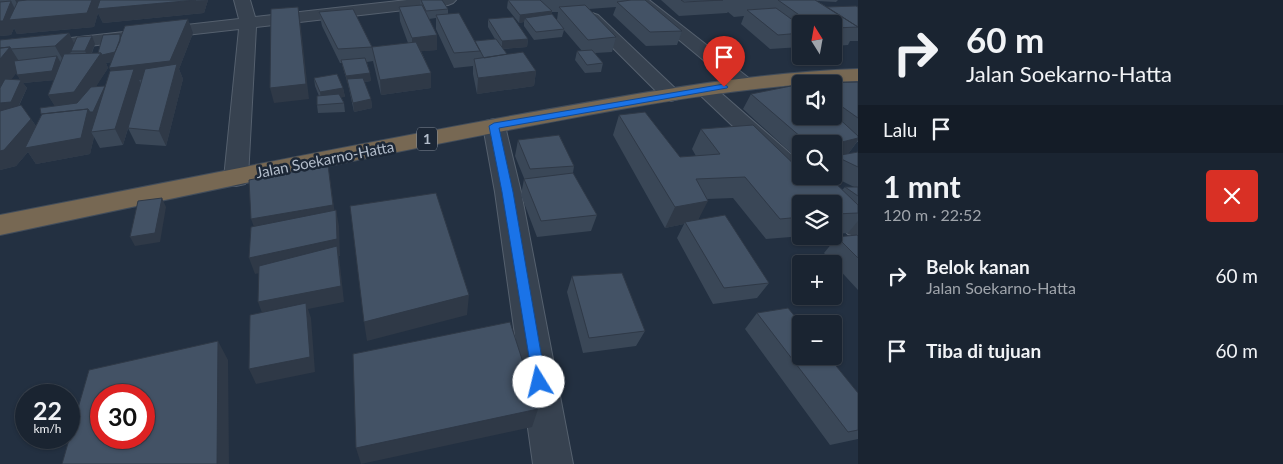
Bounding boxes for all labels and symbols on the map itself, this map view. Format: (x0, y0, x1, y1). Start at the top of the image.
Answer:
north arrow (792, 15, 842, 65)
pin (703, 36, 745, 87)
road number: 1 (417, 128, 437, 150)
street label: Jalan Soekarno-Hatta (254, 137, 395, 181)
position arrow (512, 355, 564, 407)
speed limit sign: 30 (90, 384, 155, 449)

